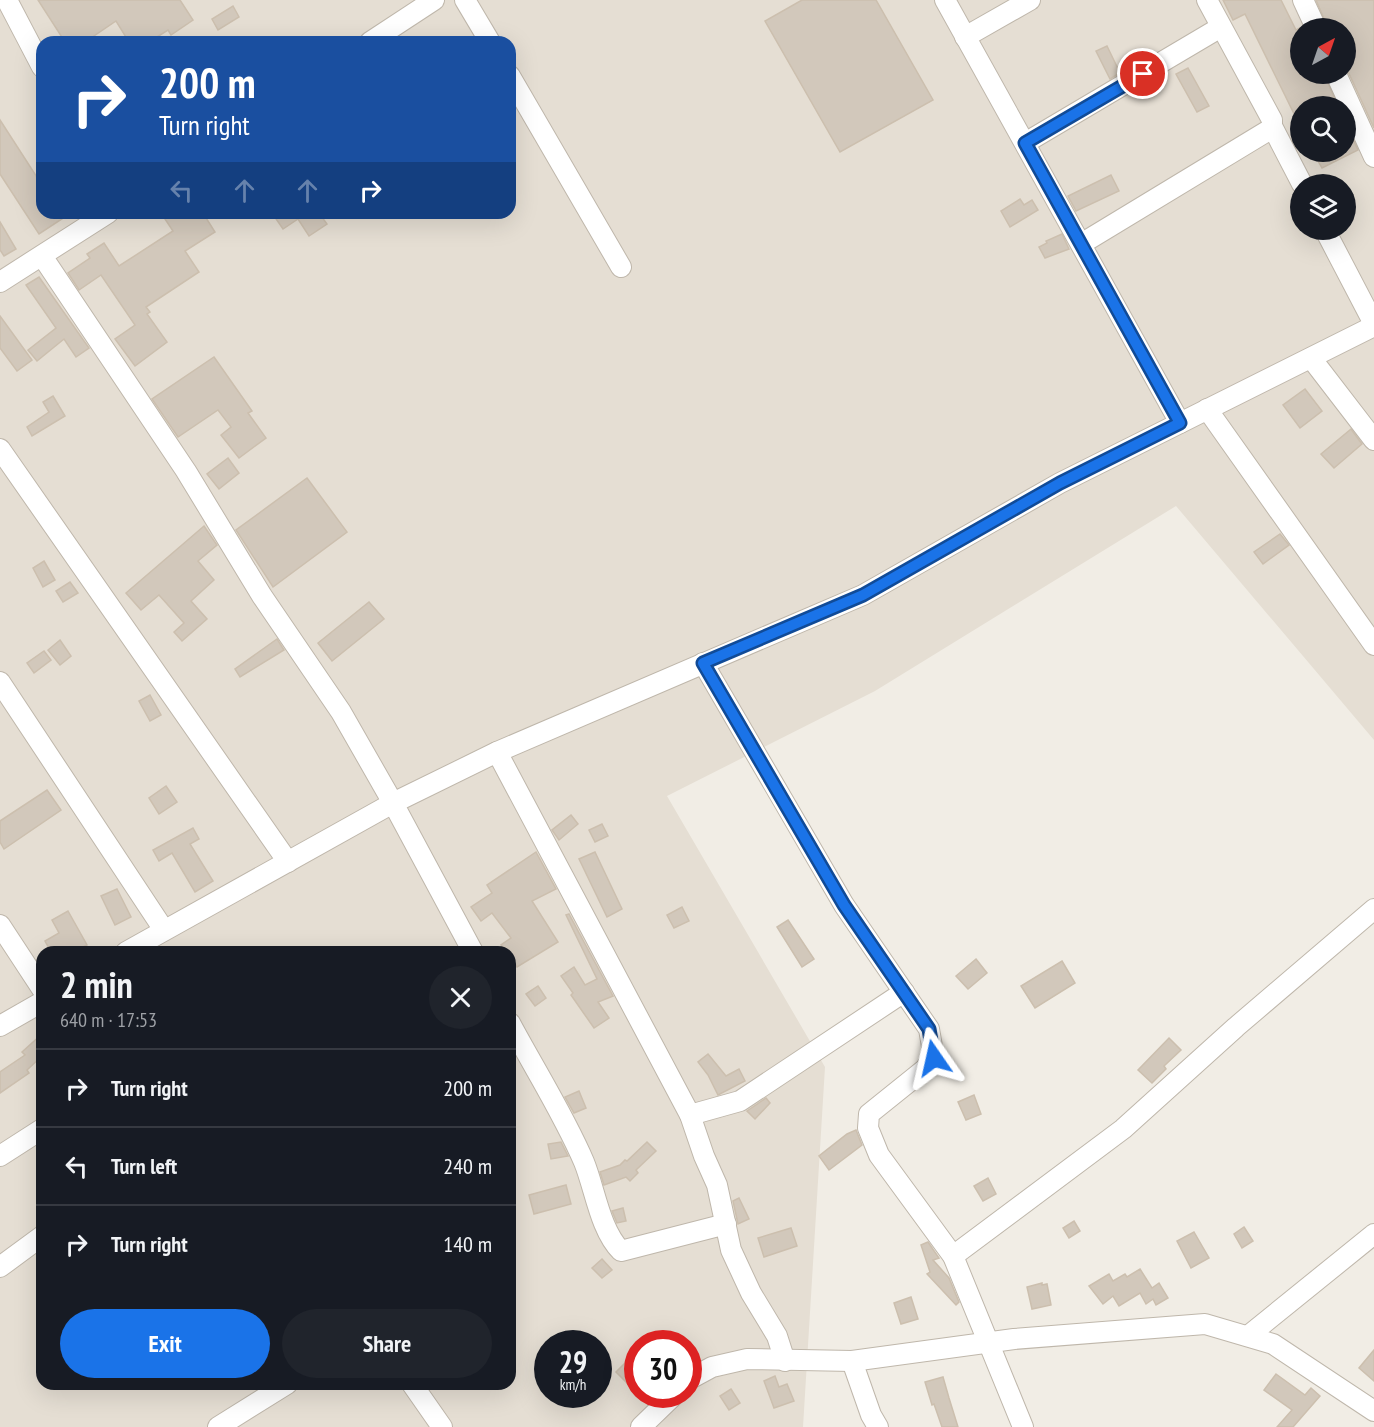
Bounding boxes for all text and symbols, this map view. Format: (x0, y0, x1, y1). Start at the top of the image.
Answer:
north arrow (1290, 18, 1356, 84)
map controls (1290, 18, 1356, 240)
pin (1117, 48, 1168, 99)
text: 200 m (159, 55, 256, 110)
icon: arrive (1126, 57, 1159, 90)
icon: right (60, 60, 138, 138)
button: search (1290, 96, 1356, 162)
text: Turn right (159, 108, 250, 142)
icon: left (165, 174, 198, 207)
icon: ahead (228, 174, 261, 207)
icon: ahead (291, 174, 324, 207)
icon: right (354, 174, 387, 207)
button: layers (1290, 174, 1356, 240)
text: 2 min (60, 961, 133, 1008)
button: close (429, 966, 492, 1029)
text: 640 m · 17:53 (60, 1007, 157, 1033)
position arrow (902, 1026, 966, 1090)
icon: right (60, 1072, 93, 1105)
text: Turn right (111, 1074, 188, 1102)
text: 200 m (443, 1074, 492, 1102)
icon: left (60, 1150, 93, 1183)
text: Turn left (111, 1152, 177, 1180)
text: 240 m (443, 1152, 492, 1180)
icon: right (60, 1228, 93, 1261)
text: Turn right (111, 1230, 188, 1258)
text: 140 m (443, 1230, 492, 1258)
button: Exit (60, 1309, 270, 1378)
button: Share (282, 1309, 492, 1378)
speed limit sign: 30 (624, 1330, 702, 1408)
text: 29 (559, 1342, 587, 1381)
text: km/h (560, 1375, 586, 1394)

